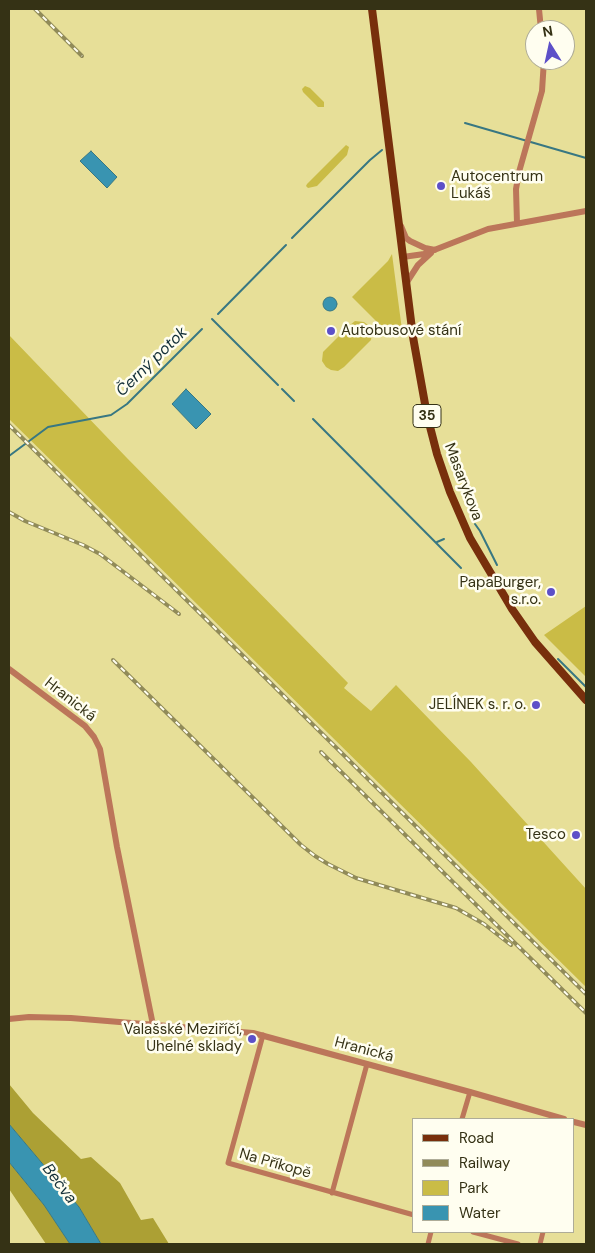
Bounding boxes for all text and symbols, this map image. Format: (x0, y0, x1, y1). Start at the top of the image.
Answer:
north arrow (525, 20, 575, 70)
text: N (541, 21, 554, 41)
place label: Autocentrum Lukáš (451, 168, 543, 203)
marker: Autocentrum Lukáš (435, 180, 447, 192)
place label: Autobusové stání (341, 322, 461, 340)
water label: Černý potok (112, 323, 192, 401)
marker: Autobusové stání (325, 325, 337, 337)
road number: 35 (413, 404, 441, 428)
street label: Masarykova (440, 441, 486, 523)
place label: PapaBurger, s.r.o. (460, 574, 541, 609)
marker: PapaBurger, s.r.o. (545, 586, 557, 598)
street label: Hranická (41, 674, 99, 726)
place label: JELÍNEK s. r. o. (429, 696, 526, 714)
marker: JELÍNEK s. r. o. (530, 699, 542, 711)
place label: Tesco (525, 826, 566, 844)
marker: Tesco (570, 829, 582, 841)
place label: Valašské Meziříčí, Uhelné sklady (123, 1021, 242, 1056)
marker: Valašské Meziříčí, Uhelné sklady (246, 1033, 258, 1045)
street label: Hranická (333, 1033, 395, 1067)
legend (412, 1118, 575, 1233)
text: Road (459, 1128, 494, 1148)
street label: Na Příkopě (237, 1145, 313, 1183)
text: Railway (459, 1153, 510, 1173)
water label: Bečva (38, 1160, 80, 1208)
text: Park (459, 1178, 489, 1198)
text: Water (459, 1203, 500, 1223)

